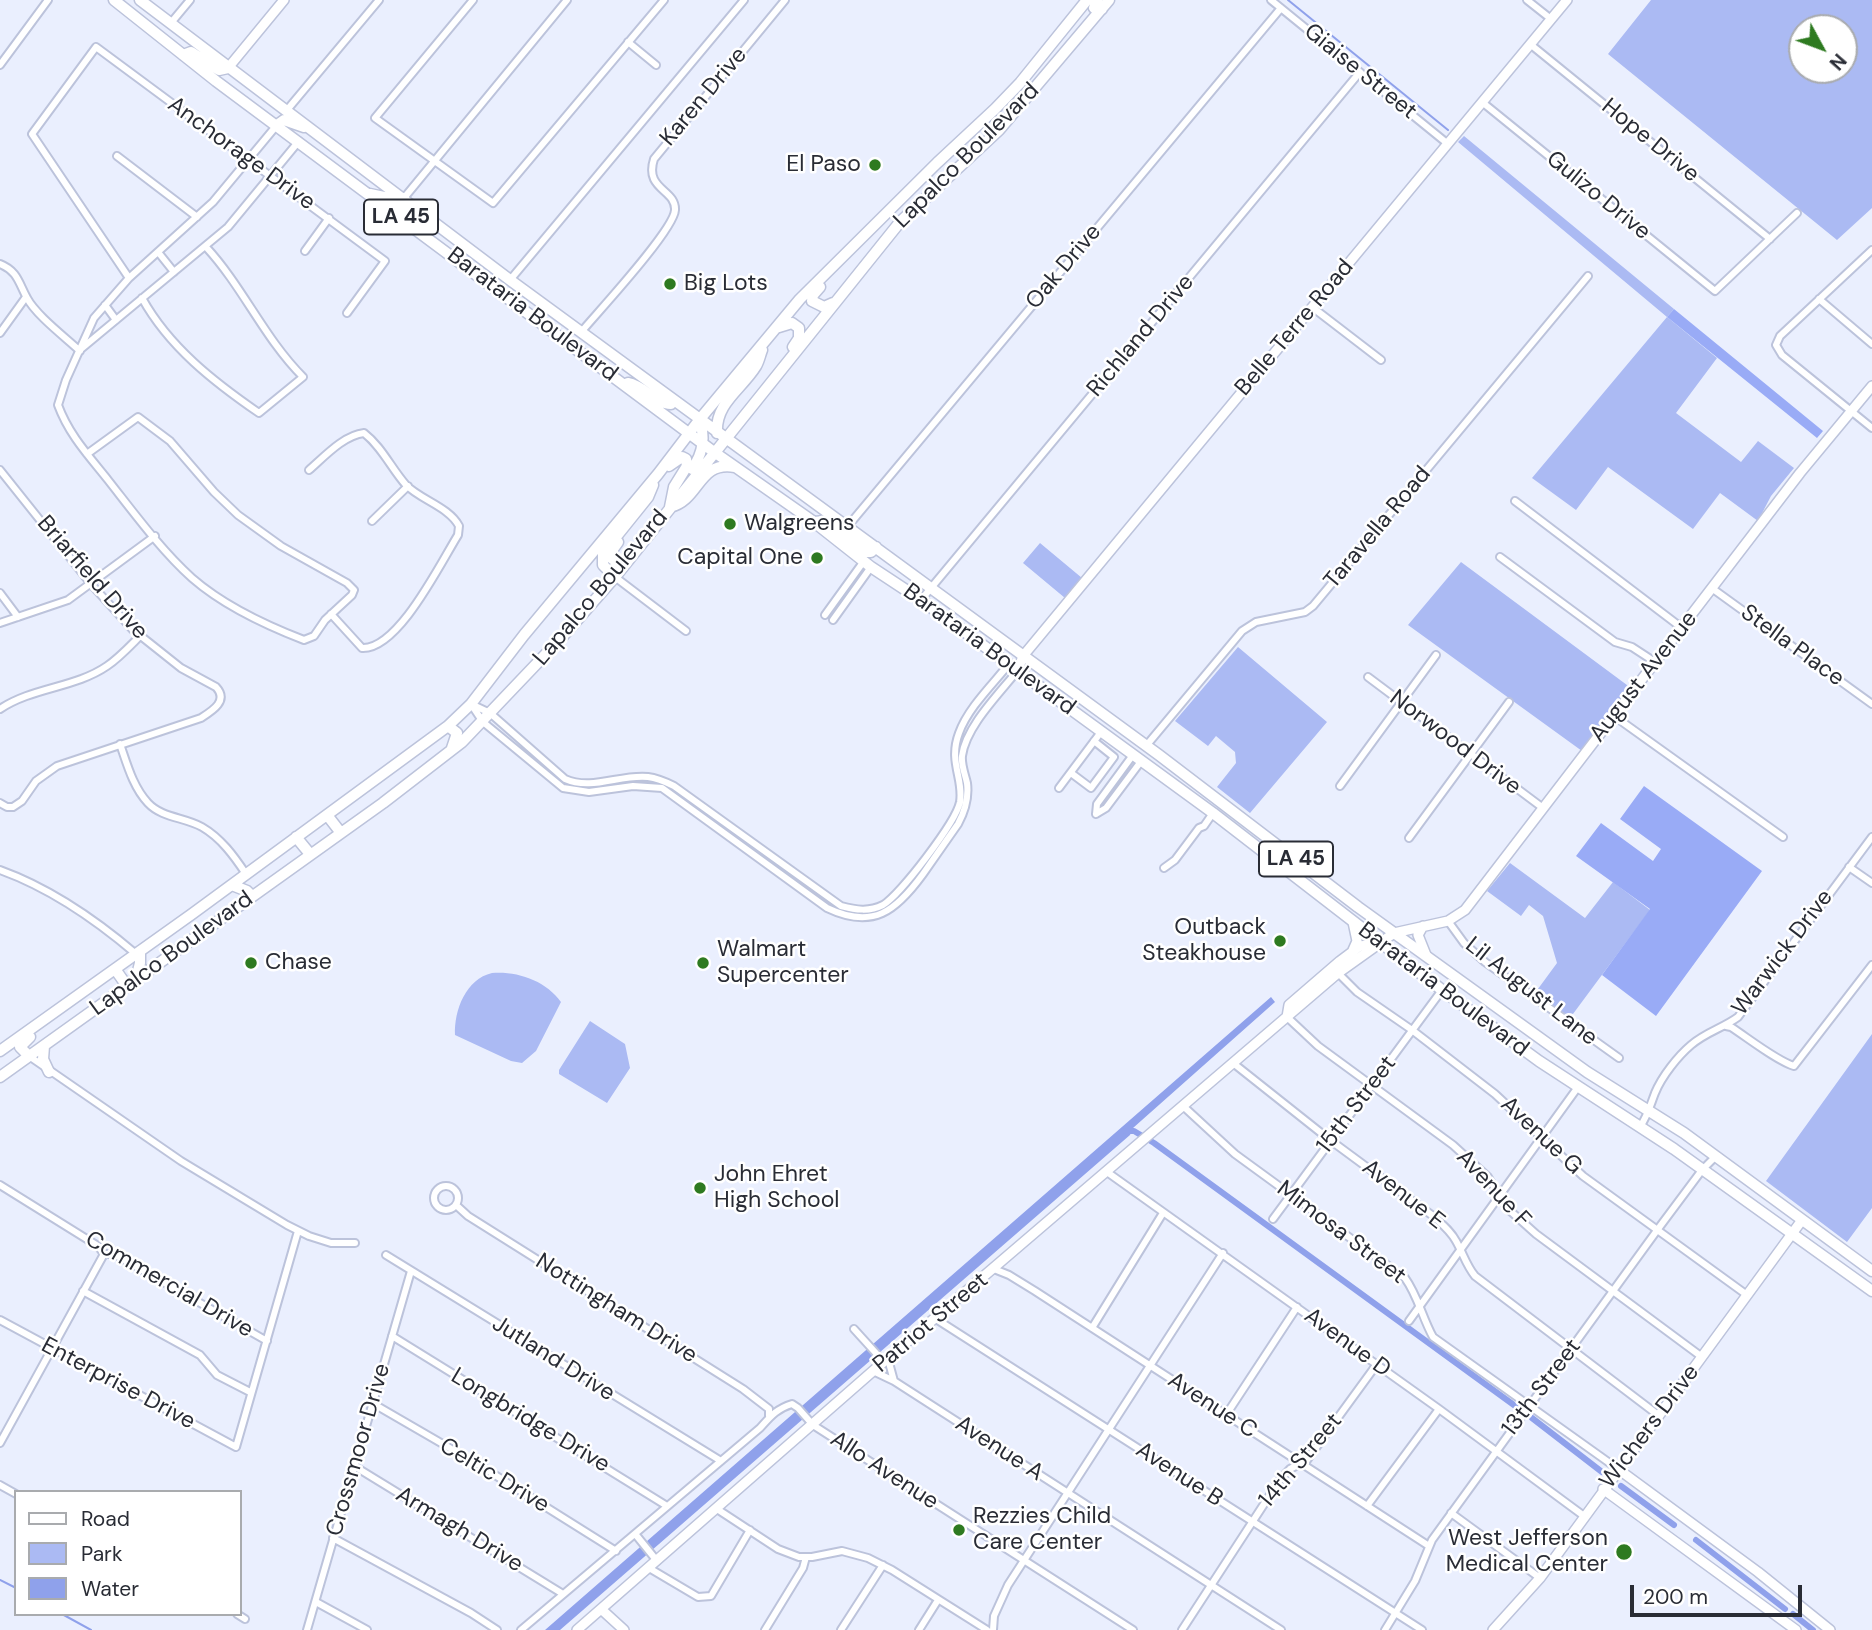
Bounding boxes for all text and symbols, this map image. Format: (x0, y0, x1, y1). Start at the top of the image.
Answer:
north arrow (1788, 14, 1858, 84)
street label: Giaise Street (1298, 18, 1422, 126)
street label: Karen Drive (655, 42, 753, 152)
text: N (1824, 48, 1852, 75)
street label: Lapalco Boulevard (888, 77, 1046, 235)
street label: Anchorage Drive (162, 91, 320, 217)
street label: Hope Drive (1596, 93, 1704, 189)
street label: Gulizo Drive (1540, 146, 1656, 246)
place label: El Paso (786, 151, 861, 179)
marker: El Paso (867, 157, 883, 173)
road number: LA 45 (364, 200, 438, 234)
street label: Oak Drive (1020, 219, 1108, 315)
street label: Barataria Boulevard (441, 242, 623, 388)
street label: Belle Terre Road (1230, 254, 1360, 402)
street label: Richland Drive (1082, 269, 1200, 403)
place label: Big Lots (684, 270, 768, 298)
marker: Big Lots (662, 276, 678, 292)
street label: Taravella Road (1319, 461, 1437, 595)
street label: Lapalco Boulevard (528, 505, 674, 671)
street label: Briarfield Drive (31, 510, 153, 646)
place label: Walgreens (744, 510, 855, 538)
marker: Walgreens (722, 516, 738, 532)
place label: Capital One (677, 544, 803, 572)
marker: Capital One (809, 550, 825, 566)
street label: Barataria Boulevard (897, 578, 1081, 722)
street label: Stella Place (1735, 599, 1849, 693)
street label: August Avenue (1584, 606, 1704, 748)
street label: Norwood Drive (1384, 685, 1526, 801)
road number: LA 45 (1259, 842, 1333, 876)
street label: Warwick Drive (1727, 885, 1839, 1021)
street label: Lapalco Boulevard (85, 886, 259, 1022)
place label: Outback Steakhouse (1142, 914, 1266, 968)
street label: Barataria Boulevard (1352, 917, 1534, 1063)
street label: Lil August Lane (1459, 932, 1603, 1052)
marker: Outback Steakhouse (1272, 933, 1288, 949)
place label: Walmart Supercenter (717, 936, 849, 990)
place label: Chase (265, 949, 332, 977)
marker: Chase (243, 955, 259, 971)
marker: Walmart Supercenter (695, 955, 711, 971)
street label: 15th Street (1311, 1051, 1403, 1159)
street label: Avenue G (1494, 1091, 1588, 1181)
street label: Avenue F (1450, 1144, 1536, 1234)
street label: Avenue E (1356, 1154, 1450, 1236)
place label: John Ehret High School (714, 1161, 839, 1215)
street label: Mimosa Street (1271, 1176, 1411, 1290)
marker: John Ehret High School (692, 1180, 708, 1196)
street label: Commercial Drive (80, 1226, 258, 1344)
street label: Nottingham Drive (530, 1248, 702, 1370)
street label: Patriot Street (868, 1267, 994, 1379)
street label: Avenue D (1298, 1302, 1396, 1384)
street label: Jutland Drive (487, 1310, 619, 1408)
street label: Enterprise Drive (36, 1332, 200, 1436)
street label: 13th Street (1497, 1334, 1587, 1442)
street label: Wichers Drive (1594, 1360, 1706, 1494)
street label: Crossmoor Drive (321, 1361, 397, 1539)
street label: Longbridge Drive (446, 1363, 614, 1479)
street label: Avenue C (1162, 1367, 1262, 1445)
street label: 14th Street (1254, 1408, 1348, 1514)
street label: Avenue A (950, 1410, 1048, 1488)
street label: Allo Avenue (825, 1426, 943, 1516)
street label: Celtic Drive (434, 1433, 554, 1519)
street label: Avenue B (1130, 1437, 1228, 1513)
street label: Armagh Drive (390, 1481, 528, 1579)
legend (14, 1490, 242, 1616)
place label: Rezzies Child Care Center (973, 1503, 1111, 1557)
text: Road (81, 1505, 130, 1533)
marker: Rezzies Child Care Center (951, 1522, 967, 1538)
place label: West Jefferson Medical Center (1446, 1525, 1608, 1579)
text: Park (81, 1540, 122, 1568)
marker: West Jefferson Medical Center (1614, 1542, 1634, 1562)
scale bar (1634, 1570, 1806, 1614)
text: Water (81, 1575, 139, 1603)
text: 200 m (1643, 1583, 1708, 1611)

